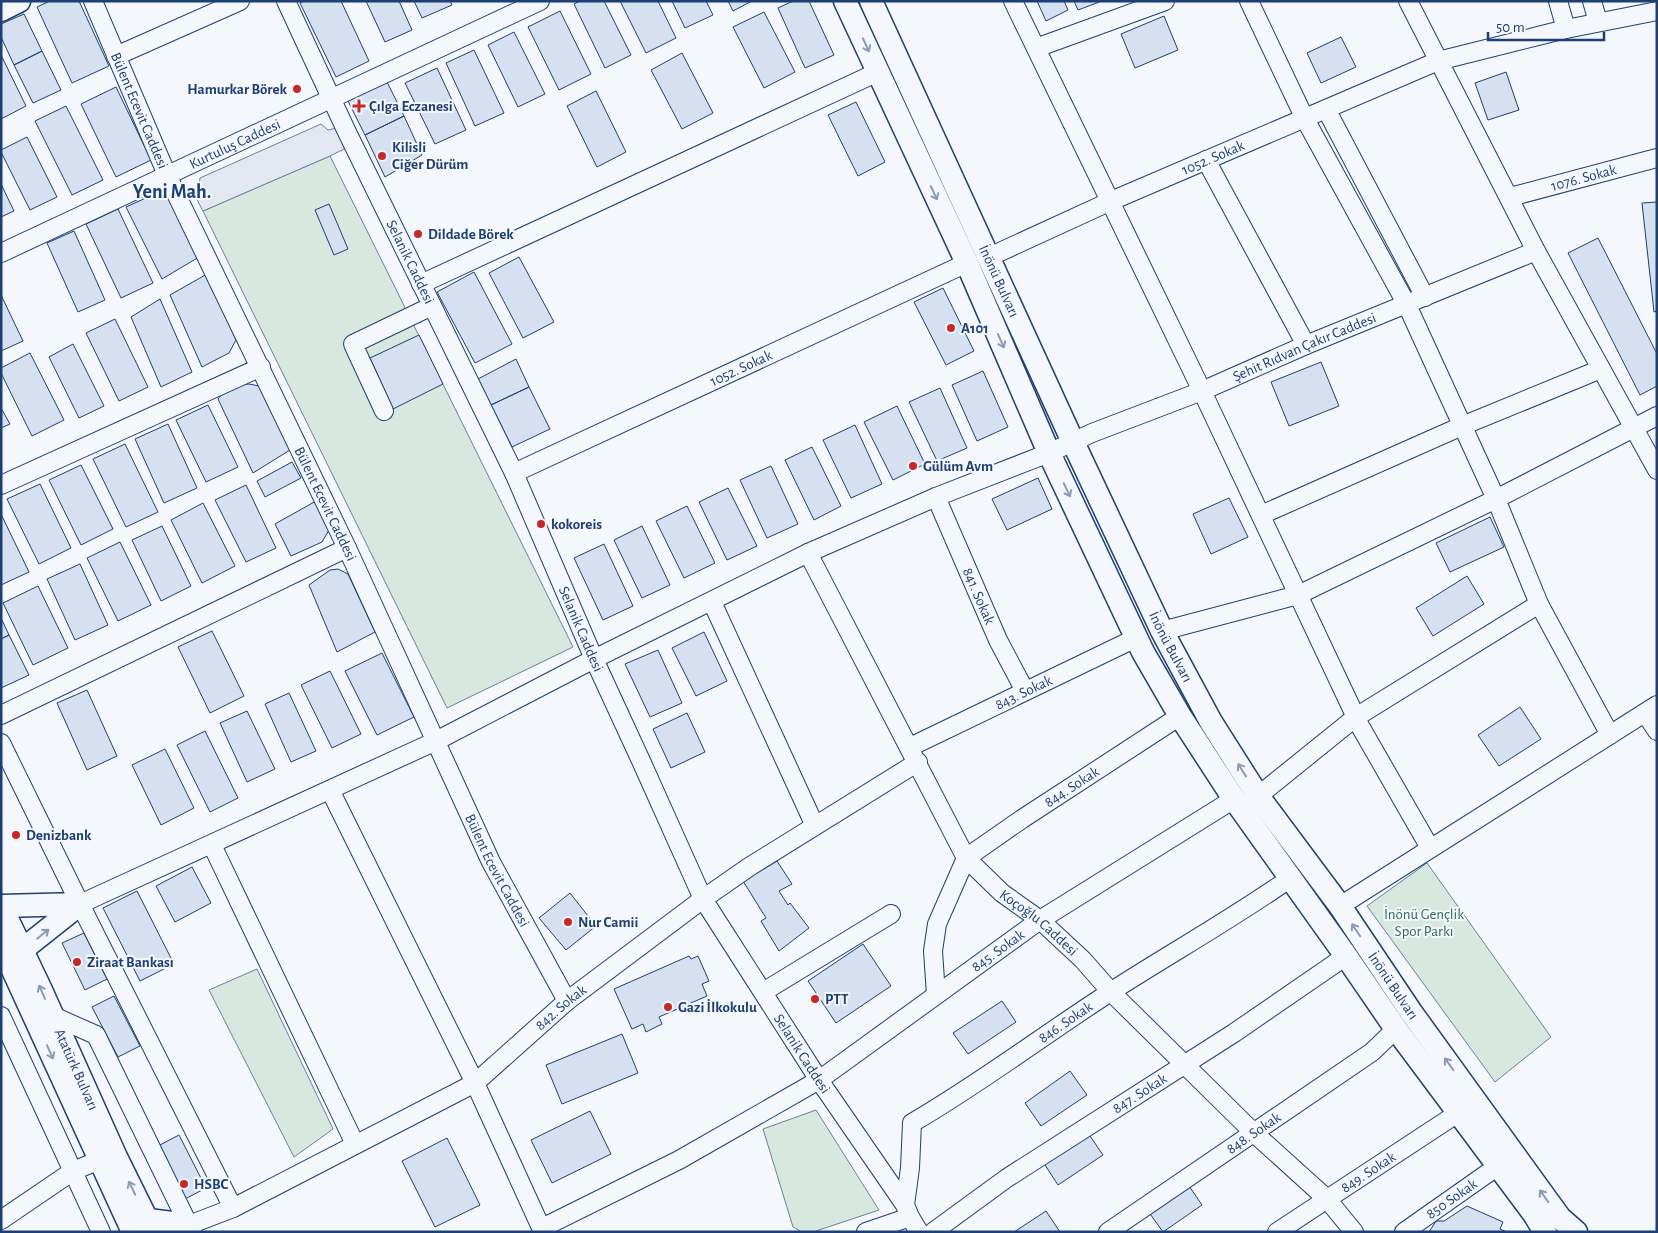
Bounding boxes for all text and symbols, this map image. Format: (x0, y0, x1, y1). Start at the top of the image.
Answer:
scale bar (1488, 10, 1604, 42)
text: 50 m (1496, 20, 1525, 35)
one-way arrow (862, 37, 871, 52)
street label: Bülent Ecevit Caddesi (108, 50, 171, 171)
place label: Hamurkar Börek (187, 82, 288, 97)
marker: Hamurkar Börek (291, 83, 303, 95)
place label: Çılga Eczanesi (369, 99, 453, 114)
marker: Çılga Eczanesi (353, 100, 365, 112)
street label: Kurtuluş Caddesi (187, 116, 283, 171)
street label: 1052. Sokak (1179, 137, 1247, 177)
place label: Kilisli Ciğer Dürüm (392, 140, 468, 172)
marker: Kilisli Ciğer Dürüm (376, 150, 388, 162)
street label: 1076. Sokak (1549, 162, 1618, 193)
district label: Yeni Mah. (133, 182, 211, 202)
one-way arrow (930, 185, 940, 200)
street label: Selanik Caddesi (384, 217, 437, 306)
place label: Dildade Börek (428, 227, 514, 242)
marker: Dildade Börek (412, 228, 424, 240)
street label: İnönü Bulvarı (976, 242, 1022, 319)
street label: Şehit Rıdvan Çakır Caddesi (1230, 310, 1378, 384)
place label: A101 (961, 321, 989, 336)
marker: A101 (945, 322, 957, 334)
one-way arrow (997, 333, 1007, 348)
street label: 1052. Sokak (707, 347, 774, 389)
street label: Bülent Ecevit Caddesi (292, 444, 359, 563)
place label: Gülüm Avm (923, 459, 993, 474)
marker: Gülüm Avm (907, 460, 919, 472)
one-way arrow (1062, 482, 1072, 497)
place label: kokoreis (551, 517, 602, 532)
marker: kokoreis (535, 518, 547, 530)
street label: 841. Sokak (960, 566, 998, 627)
street label: Selanik Caddesi (556, 584, 606, 674)
street label: İnönü Bulvarı (1146, 608, 1196, 685)
street label: 843. Sokak (993, 672, 1054, 712)
street label: 844. Sokak (1042, 763, 1102, 810)
one-way arrow (1236, 763, 1246, 777)
street label: Bülent Ecevit Caddesi (463, 812, 532, 929)
place label: Denizbank (26, 828, 92, 843)
marker: Denizbank (10, 829, 22, 841)
street label: Koçoğlu Caddesi (997, 886, 1081, 959)
park label: İnönü Gençlik Spor Parkı (1384, 905, 1464, 939)
place label: Nur Camii (578, 915, 638, 930)
marker: Nur Camii (562, 916, 574, 928)
one-way arrow (1351, 924, 1361, 938)
street label: 845. Sokak (969, 926, 1027, 974)
one-way arrow (36, 928, 49, 939)
street label: İnönü Bulvarı (1366, 948, 1421, 1022)
place label: Ziraat Bankası (87, 955, 174, 970)
marker: Ziraat Bankası (71, 956, 83, 968)
street label: 842. Sokak (532, 982, 589, 1033)
one-way arrow (37, 985, 47, 1000)
place label: PTT (825, 992, 849, 1007)
marker: PTT (809, 993, 821, 1005)
street label: 846. Sokak (1036, 998, 1095, 1046)
place label: Gazi İlkokulu (678, 999, 757, 1015)
marker: Gazi İlkokulu (662, 1001, 674, 1013)
street label: Selanik Caddesi (771, 1011, 833, 1096)
street label: Atatürk Bulvarı (52, 1026, 101, 1112)
one-way arrow (46, 1044, 56, 1059)
one-way arrow (1444, 1057, 1454, 1071)
street label: 847. Sokak (1110, 1070, 1170, 1116)
street label: 848. Sokak (1224, 1109, 1283, 1156)
street label: 849. Sokak (1338, 1149, 1398, 1195)
street label: 850 Sokak (1423, 1176, 1480, 1222)
place label: HSBC (194, 1177, 229, 1192)
marker: HSBC (178, 1178, 190, 1190)
one-way arrow (126, 1181, 136, 1196)
one-way arrow (1539, 1189, 1549, 1203)

